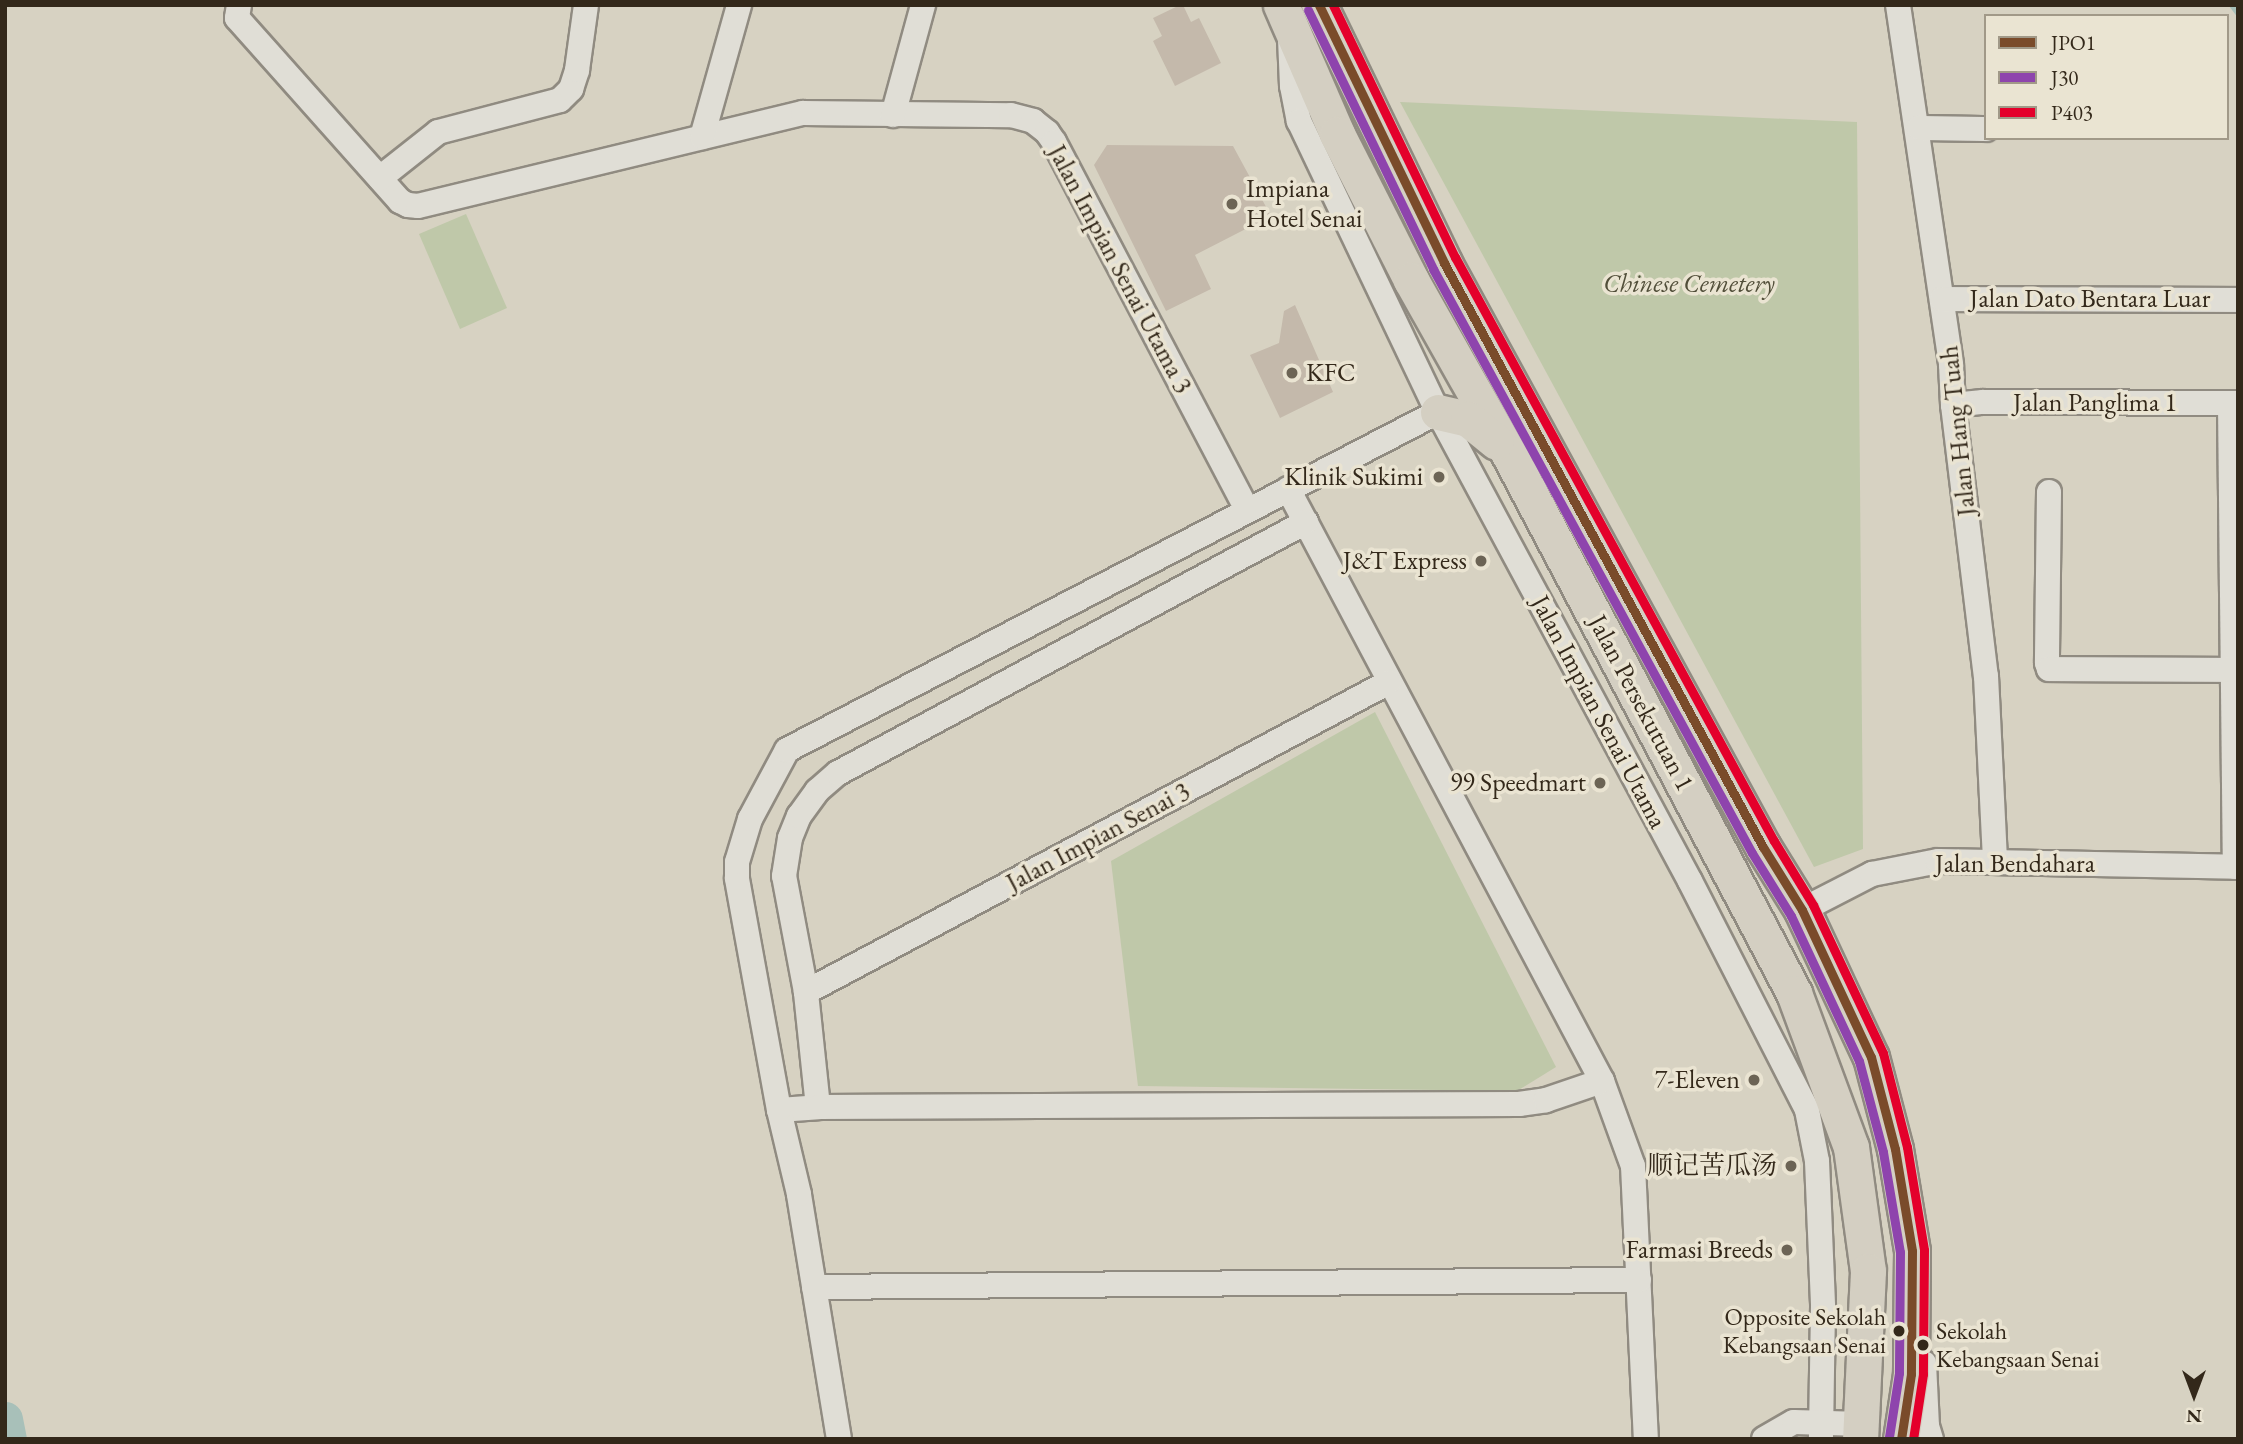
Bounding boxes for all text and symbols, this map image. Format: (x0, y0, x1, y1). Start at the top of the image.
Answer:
legend (1984, 14, 2229, 140)
text: JPO1 (2051, 29, 2096, 56)
text: J30 (2051, 64, 2078, 91)
text: P403 (2051, 99, 2093, 126)
street label: Jalan Impian Senai Utama 3 (1041, 139, 1199, 399)
place label: Impiana Hotel Senai (1246, 173, 1362, 234)
marker: Impiana Hotel Senai (1224, 196, 1240, 212)
park label: Chinese Cemetery (1603, 268, 1775, 300)
street label: Jalan Dato Bentara Luar (1970, 283, 2210, 315)
street label: Jalan Hang Tuah (1934, 344, 1982, 518)
place label: KFC (1306, 357, 1355, 389)
marker: KFC (1284, 365, 1300, 381)
street label: Jalan Panglima 1 (2013, 387, 2177, 419)
place label: Klinik Sukimi (1284, 461, 1423, 493)
marker: Klinik Sukimi (1429, 467, 1449, 487)
place label: J&T Express (1343, 545, 1467, 577)
marker: J&T Express (1473, 553, 1489, 569)
street label: Jalan Impian Senai Utama (1524, 590, 1674, 834)
street label: Jalan Persekutuan 1 (1582, 610, 1700, 796)
place label: 99 Speedmart (1450, 767, 1586, 799)
street label: Jalan Impian Senai 3 (1001, 775, 1195, 899)
marker: 99 Speedmart (1592, 775, 1608, 791)
street label: Jalan Bendahara (1935, 848, 2095, 880)
place label: 7-Eleven (1655, 1064, 1740, 1096)
marker: 7-Eleven (1746, 1072, 1762, 1088)
place label: 顺记苦瓜汤 (1647, 1150, 1777, 1182)
marker: 顺记苦瓜汤 (1783, 1158, 1799, 1174)
place label: Farmasi Breeds (1626, 1234, 1773, 1266)
marker: Farmasi Breeds (1779, 1242, 1795, 1258)
place label: Opposite Sekolah Kebangsaan Senai (1723, 1303, 1886, 1359)
place label: Sekolah Kebangsaan Senai (1936, 1317, 2099, 1373)
marker: Opposite Sekolah Kebangsaan Senai (1892, 1324, 1906, 1338)
marker: Sekolah Kebangsaan Senai (1916, 1338, 1930, 1352)
north arrow (2159, 1360, 2229, 1430)
text: N (2186, 1404, 2202, 1429)

